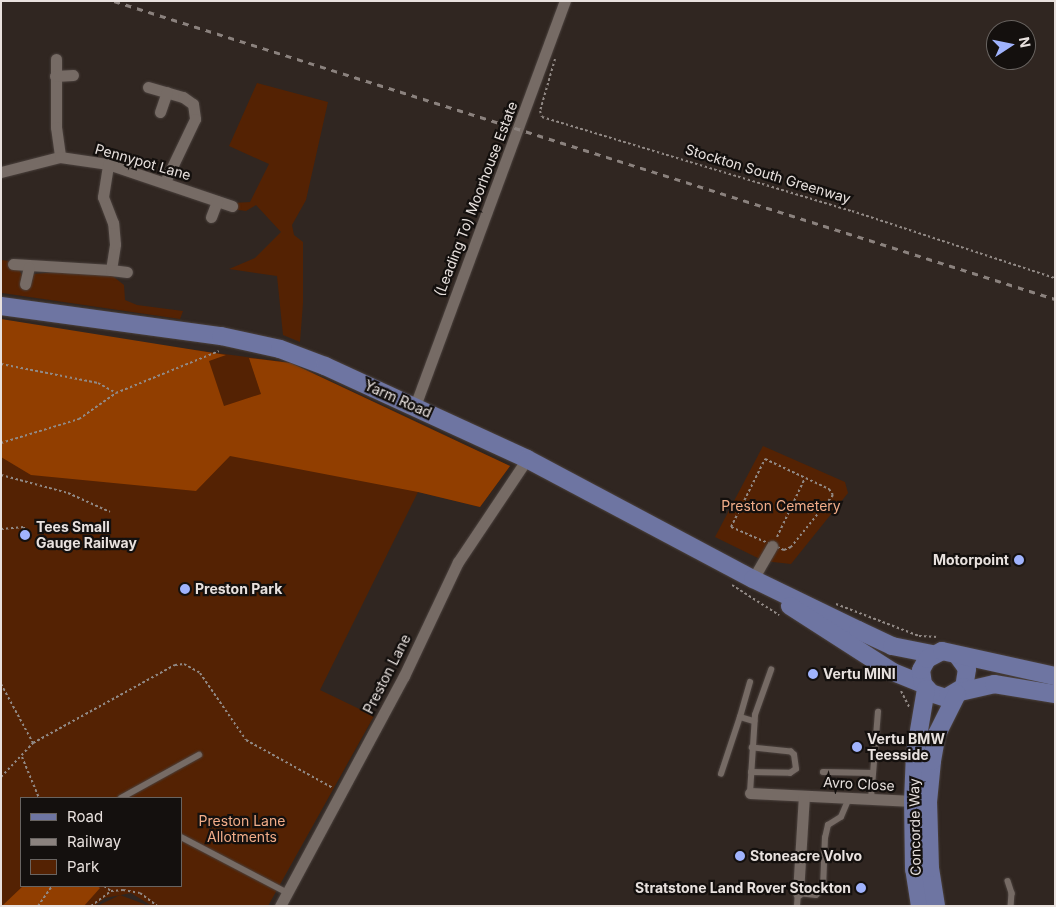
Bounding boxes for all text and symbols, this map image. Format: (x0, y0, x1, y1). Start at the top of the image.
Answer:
north arrow (986, 20, 1036, 70)
text: N (1016, 35, 1035, 49)
street label: (Leading To) Moorhouse Estate (431, 99, 521, 299)
street label: Pennypot Lane (93, 140, 193, 184)
street label: Stockton South Greenway (683, 141, 853, 207)
street label: Yarm Road (362, 377, 434, 421)
park label: Preston Cemetery (721, 498, 841, 514)
place label: Tees Small Gauge Railway (36, 519, 137, 552)
marker: Tees Small Gauge Railway (18, 528, 32, 542)
place label: Motorpoint (933, 552, 1009, 568)
marker: Motorpoint (1013, 554, 1025, 566)
place label: Preston Park (195, 581, 282, 597)
marker: Preston Park (179, 583, 191, 595)
street label: Preston Lane (360, 632, 414, 716)
place label: Vertu MINI (823, 666, 896, 682)
marker: Vertu MINI (807, 668, 819, 680)
place label: Vertu BMW Teesside (867, 731, 945, 764)
marker: Vertu BMW Teesside (851, 741, 863, 753)
street label: Avro Close (823, 774, 895, 794)
street label: Concorde Way (906, 778, 924, 876)
legend (20, 797, 182, 887)
text: Road (67, 807, 103, 826)
park label: Preston Lane Allotments (199, 813, 285, 846)
text: Railway (67, 832, 121, 851)
place label: Stoneacre Volvo (750, 848, 862, 864)
marker: Stoneacre Volvo (734, 850, 746, 862)
text: Park (67, 857, 99, 876)
place label: Stratstone Land Rover Stockton (635, 880, 851, 896)
marker: Stratstone Land Rover Stockton (855, 882, 867, 894)

